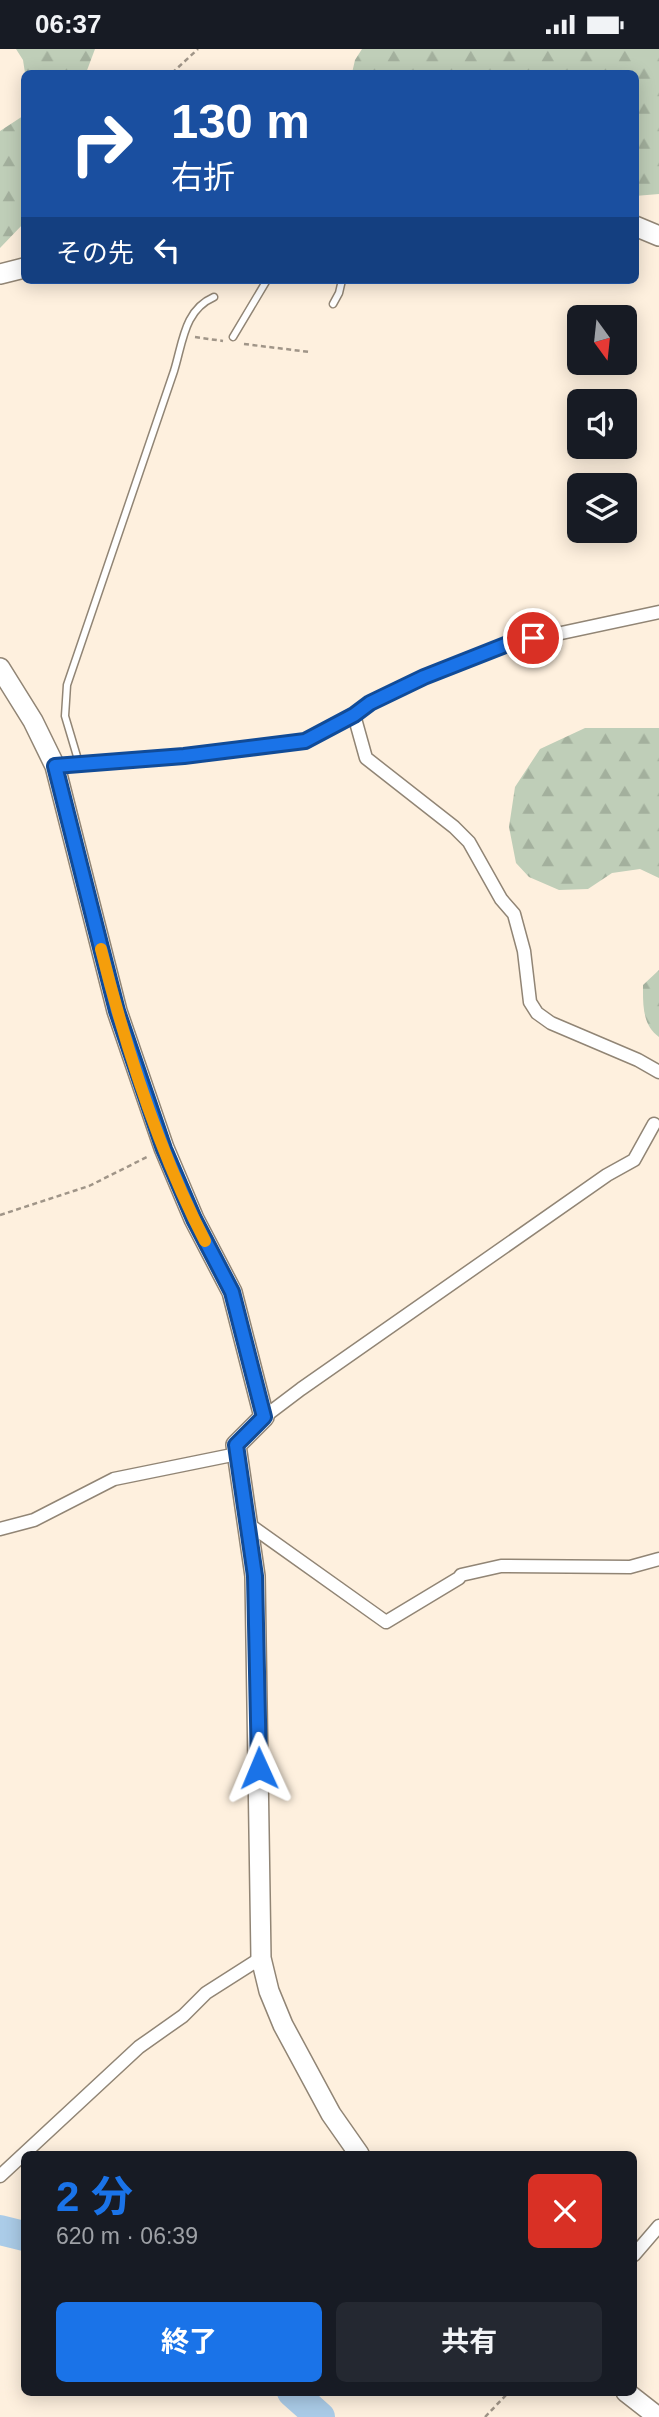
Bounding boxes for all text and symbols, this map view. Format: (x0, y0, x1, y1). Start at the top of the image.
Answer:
text: 06:37 (35, 9, 102, 39)
text: 130 m (171, 94, 310, 148)
icon: right (56, 98, 147, 189)
text: 右折 (171, 159, 235, 195)
icon: left (148, 231, 186, 269)
text: その先 (56, 238, 134, 268)
north arrow (567, 305, 637, 375)
map controls (567, 305, 637, 543)
button: sound (567, 389, 637, 459)
button: layers (567, 473, 637, 543)
pin (503, 608, 563, 668)
icon: arrive (514, 619, 552, 657)
position arrow (222, 1731, 296, 1805)
text: 2 分 (56, 2173, 133, 2220)
button: close (528, 2174, 602, 2248)
text: 620 m · 06:39 (56, 2223, 198, 2249)
button: 終了 (56, 2302, 322, 2382)
button: 共有 (336, 2302, 602, 2382)

